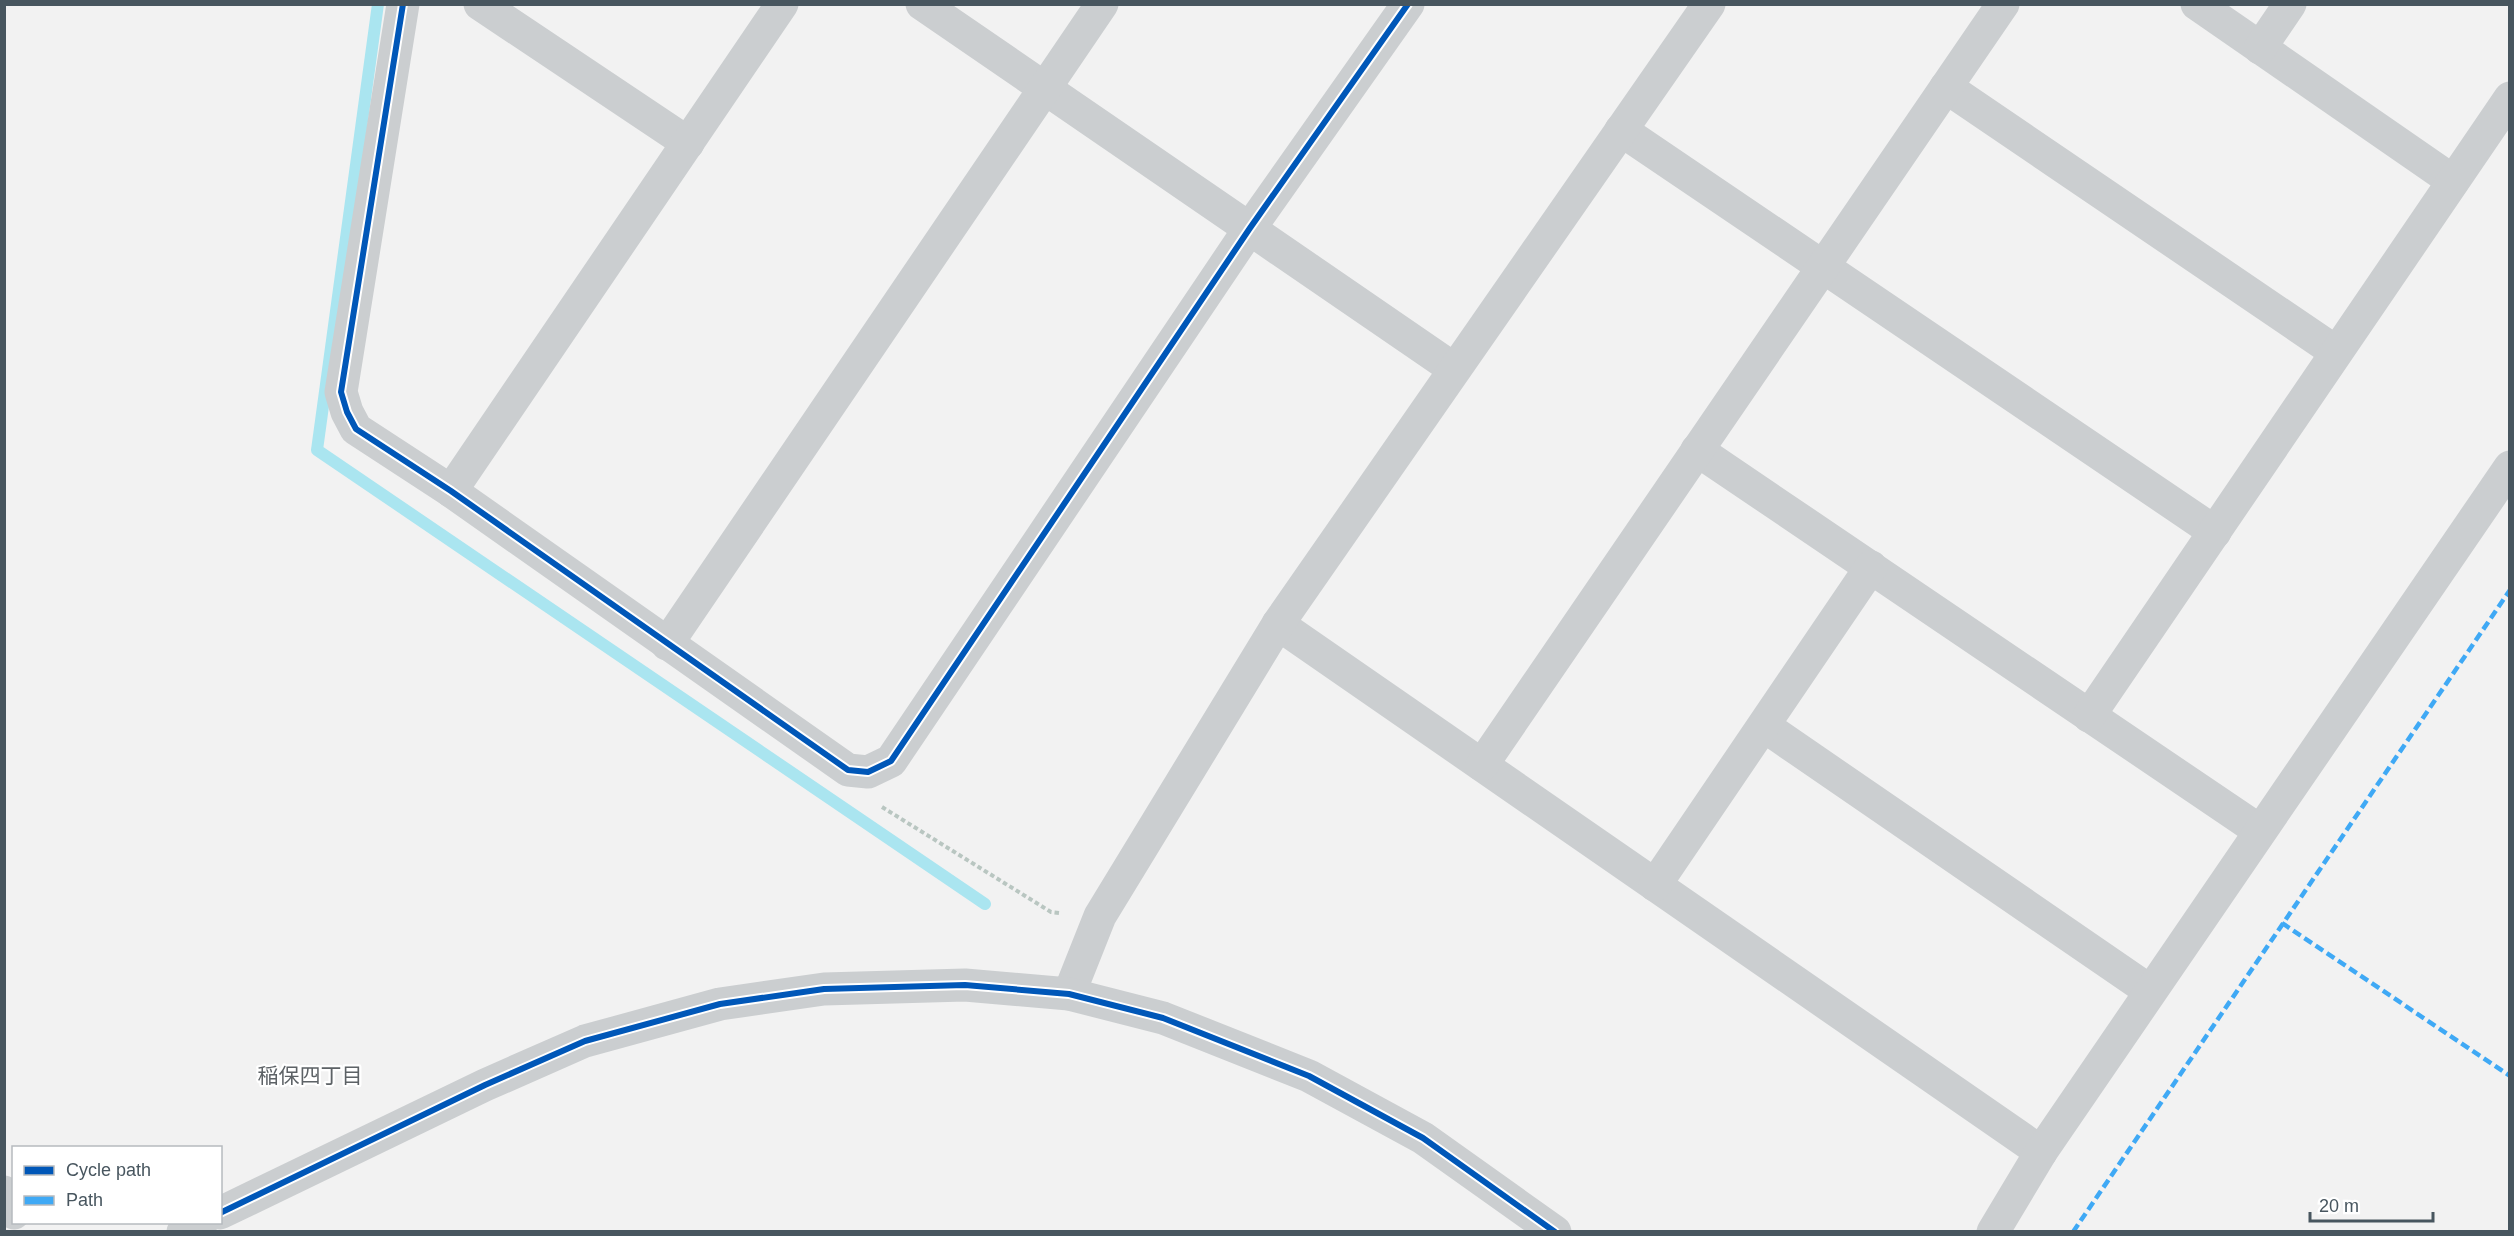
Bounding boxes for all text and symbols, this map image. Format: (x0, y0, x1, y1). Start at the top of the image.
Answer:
district label: 稲保四丁目 (258, 1064, 363, 1087)
legend (12, 1146, 222, 1224)
text: Cycle path (66, 1160, 151, 1180)
scale bar (2310, 1185, 2433, 1223)
text: Path (66, 1190, 103, 1210)
text: 20 m (2319, 1196, 2359, 1216)

